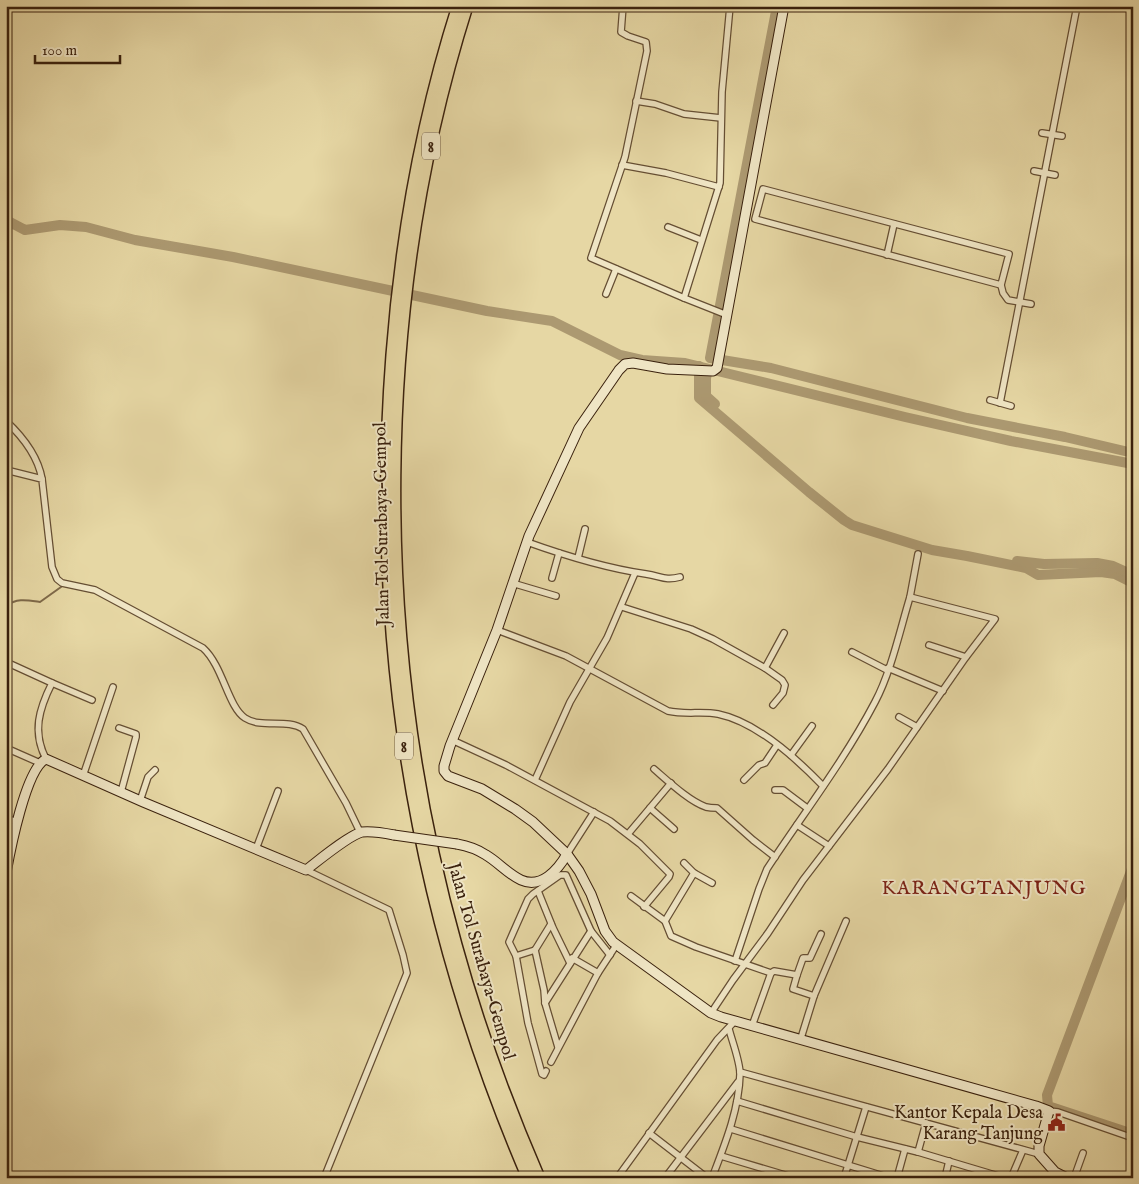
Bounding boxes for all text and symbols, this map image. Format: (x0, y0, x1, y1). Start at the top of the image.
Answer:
scale bar (35, 32, 120, 64)
text: 100 m (42, 41, 78, 60)
road number: 8 (422, 132, 440, 160)
street label: Jalan Tol Surabaya–Gempol (369, 422, 396, 628)
road number: 8 (395, 732, 413, 759)
street label: Jalan Tol Surabaya–Gempol (441, 858, 520, 1063)
district label: KARANGTANJUNG (881, 876, 1087, 901)
place label: Kantor Kepala Desa Karang Tanjung (894, 1102, 1043, 1146)
public building icon: Kantor Kepala Desa Karang Tanjung (1047, 1112, 1067, 1132)

